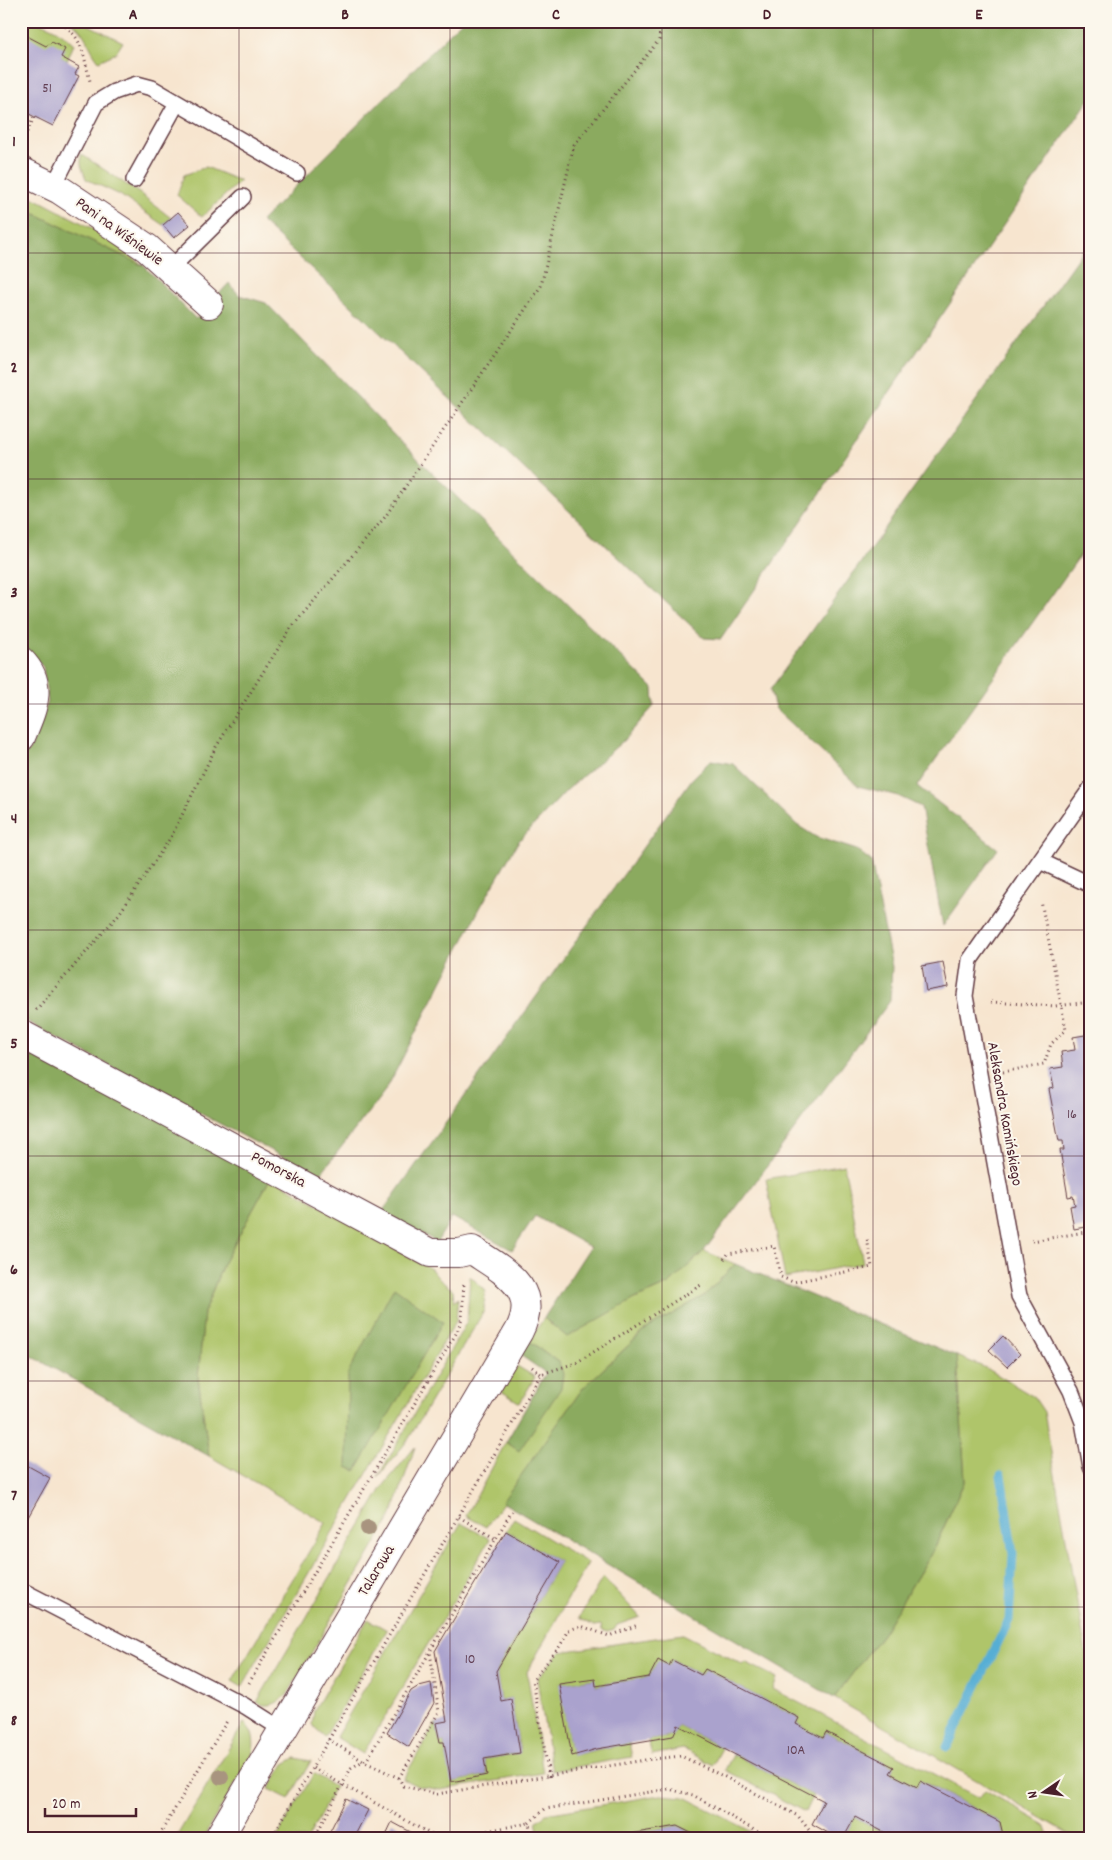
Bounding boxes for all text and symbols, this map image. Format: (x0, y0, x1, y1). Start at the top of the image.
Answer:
text: A (129, 4, 138, 27)
text: B (341, 4, 349, 27)
text: C (552, 4, 560, 27)
text: D (763, 4, 772, 27)
text: E (975, 4, 983, 27)
house number: 51 (42, 79, 52, 99)
text: 1 (12, 131, 16, 154)
street label: Pani na Wiśniewie (70, 192, 168, 272)
text: 2 (11, 357, 18, 380)
text: 3 (10, 582, 18, 605)
text: 4 (11, 808, 17, 831)
text: 5 (10, 1033, 18, 1056)
street label: Aleksandra Kamińskiego (980, 1040, 1028, 1188)
house number: 16 (1067, 1105, 1077, 1125)
street label: Pomorska (246, 1146, 310, 1194)
text: 6 (10, 1259, 18, 1282)
text: 7 (11, 1485, 17, 1508)
street label: Talarowa (353, 1541, 402, 1601)
house number: 10 (465, 1650, 475, 1670)
text: 8 (11, 1710, 18, 1733)
house number: 10A (787, 1741, 806, 1761)
north arrow (1020, 1768, 1070, 1818)
scale bar (45, 1785, 136, 1817)
text: N (1023, 1789, 1044, 1800)
text: 20 m (52, 1794, 80, 1816)

